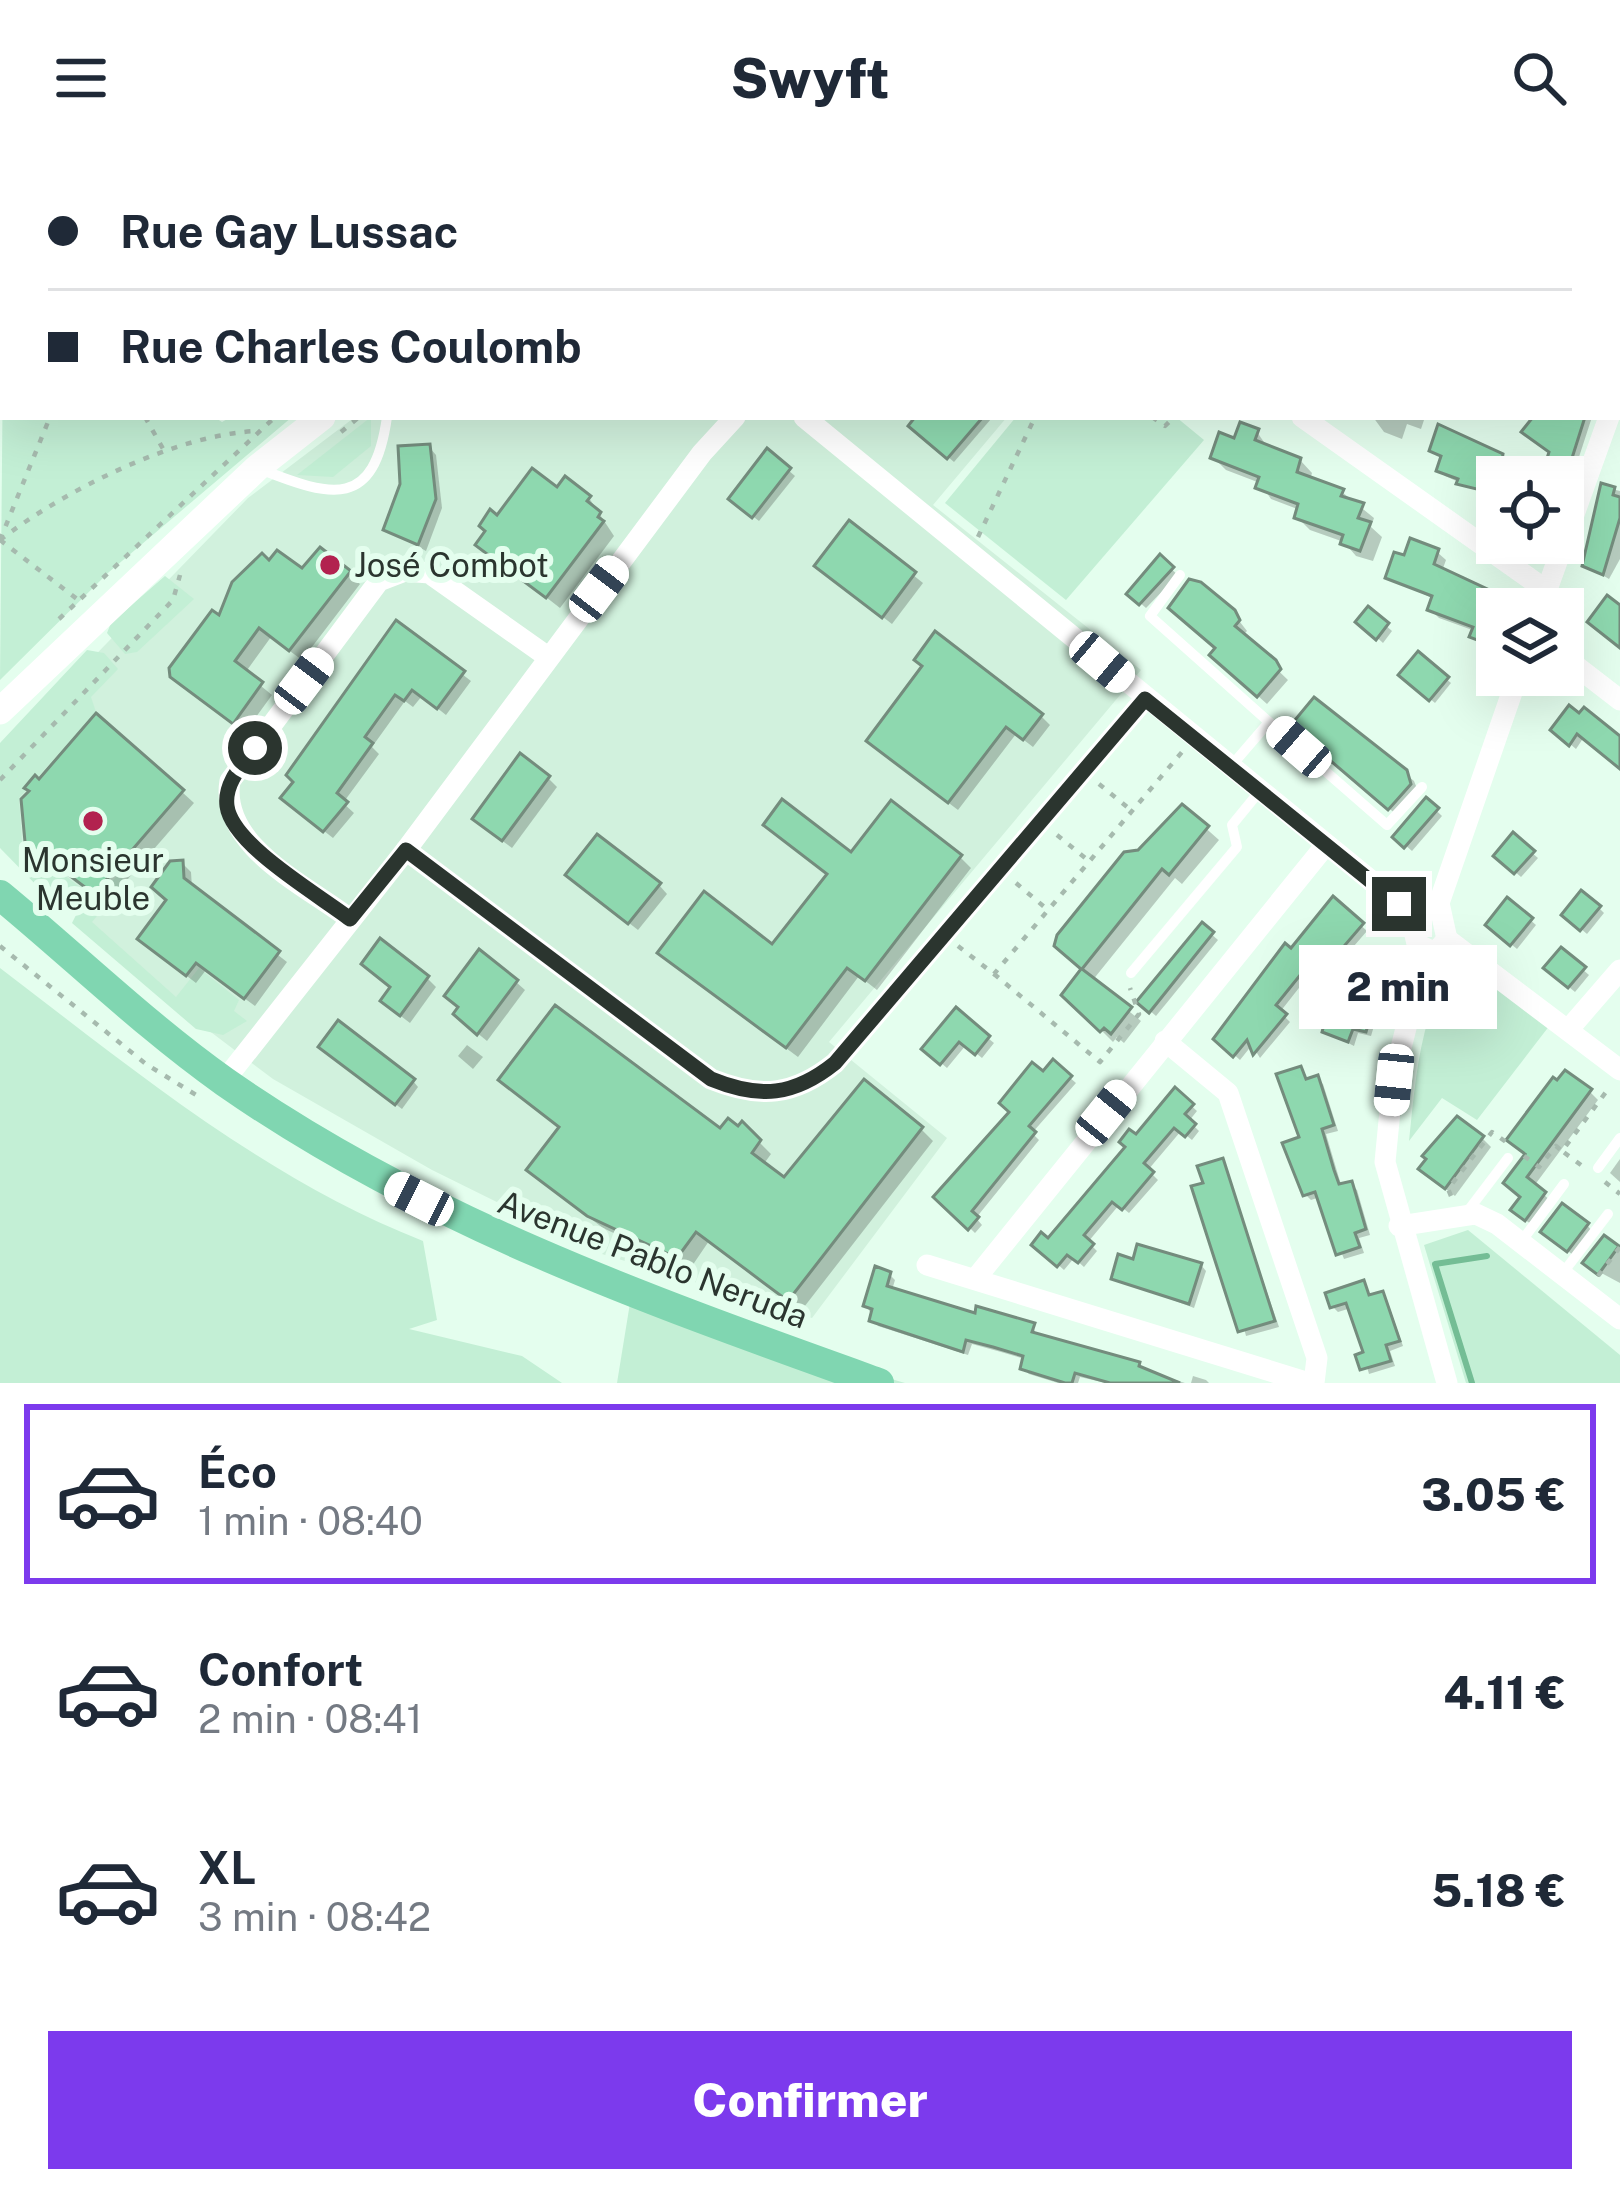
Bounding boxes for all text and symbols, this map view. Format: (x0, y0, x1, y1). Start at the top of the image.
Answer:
icon: menu (48, 45, 114, 111)
icon: search (1506, 45, 1572, 111)
text: Swyft (731, 47, 889, 110)
text: Rue Gay Lussac (120, 205, 458, 258)
text: Rue Charles Coulomb (120, 320, 582, 373)
map controls (1476, 456, 1584, 696)
button: locate (1476, 456, 1584, 564)
place label: José Combot (354, 546, 549, 584)
car (563, 549, 635, 629)
marker: José Combot (317, 552, 343, 578)
button: layers (1476, 588, 1584, 696)
car (1063, 625, 1141, 699)
car (268, 641, 340, 721)
car (1260, 710, 1338, 784)
route start (228, 721, 282, 775)
marker: Monsieur Meuble (80, 808, 106, 834)
place label: Monsieur Meuble (22, 841, 164, 917)
route end (1372, 877, 1426, 931)
callout: 2 min (1300, 946, 1498, 1030)
text: 2 min (1346, 964, 1450, 1010)
car (1372, 1042, 1416, 1118)
car (1069, 1074, 1143, 1152)
car (379, 1167, 459, 1231)
street label: Avenue Pablo Neruda (493, 1182, 813, 1336)
icon: car (54, 1440, 162, 1548)
text: Éco (198, 1445, 277, 1498)
text: 3.05 € (1421, 1468, 1566, 1521)
text: 1 min · 08:40 (198, 1498, 423, 1544)
icon: car (54, 1638, 162, 1746)
text: Confort (198, 1643, 363, 1696)
text: 4.11 € (1443, 1666, 1566, 1719)
text: 2 min · 08:41 (198, 1696, 422, 1742)
icon: car (54, 1836, 162, 1944)
text: XL (198, 1841, 256, 1894)
text: 5.18 € (1431, 1864, 1566, 1917)
text: 3 min · 08:42 (198, 1894, 431, 1940)
button: Confirmer (48, 2031, 1572, 2169)

